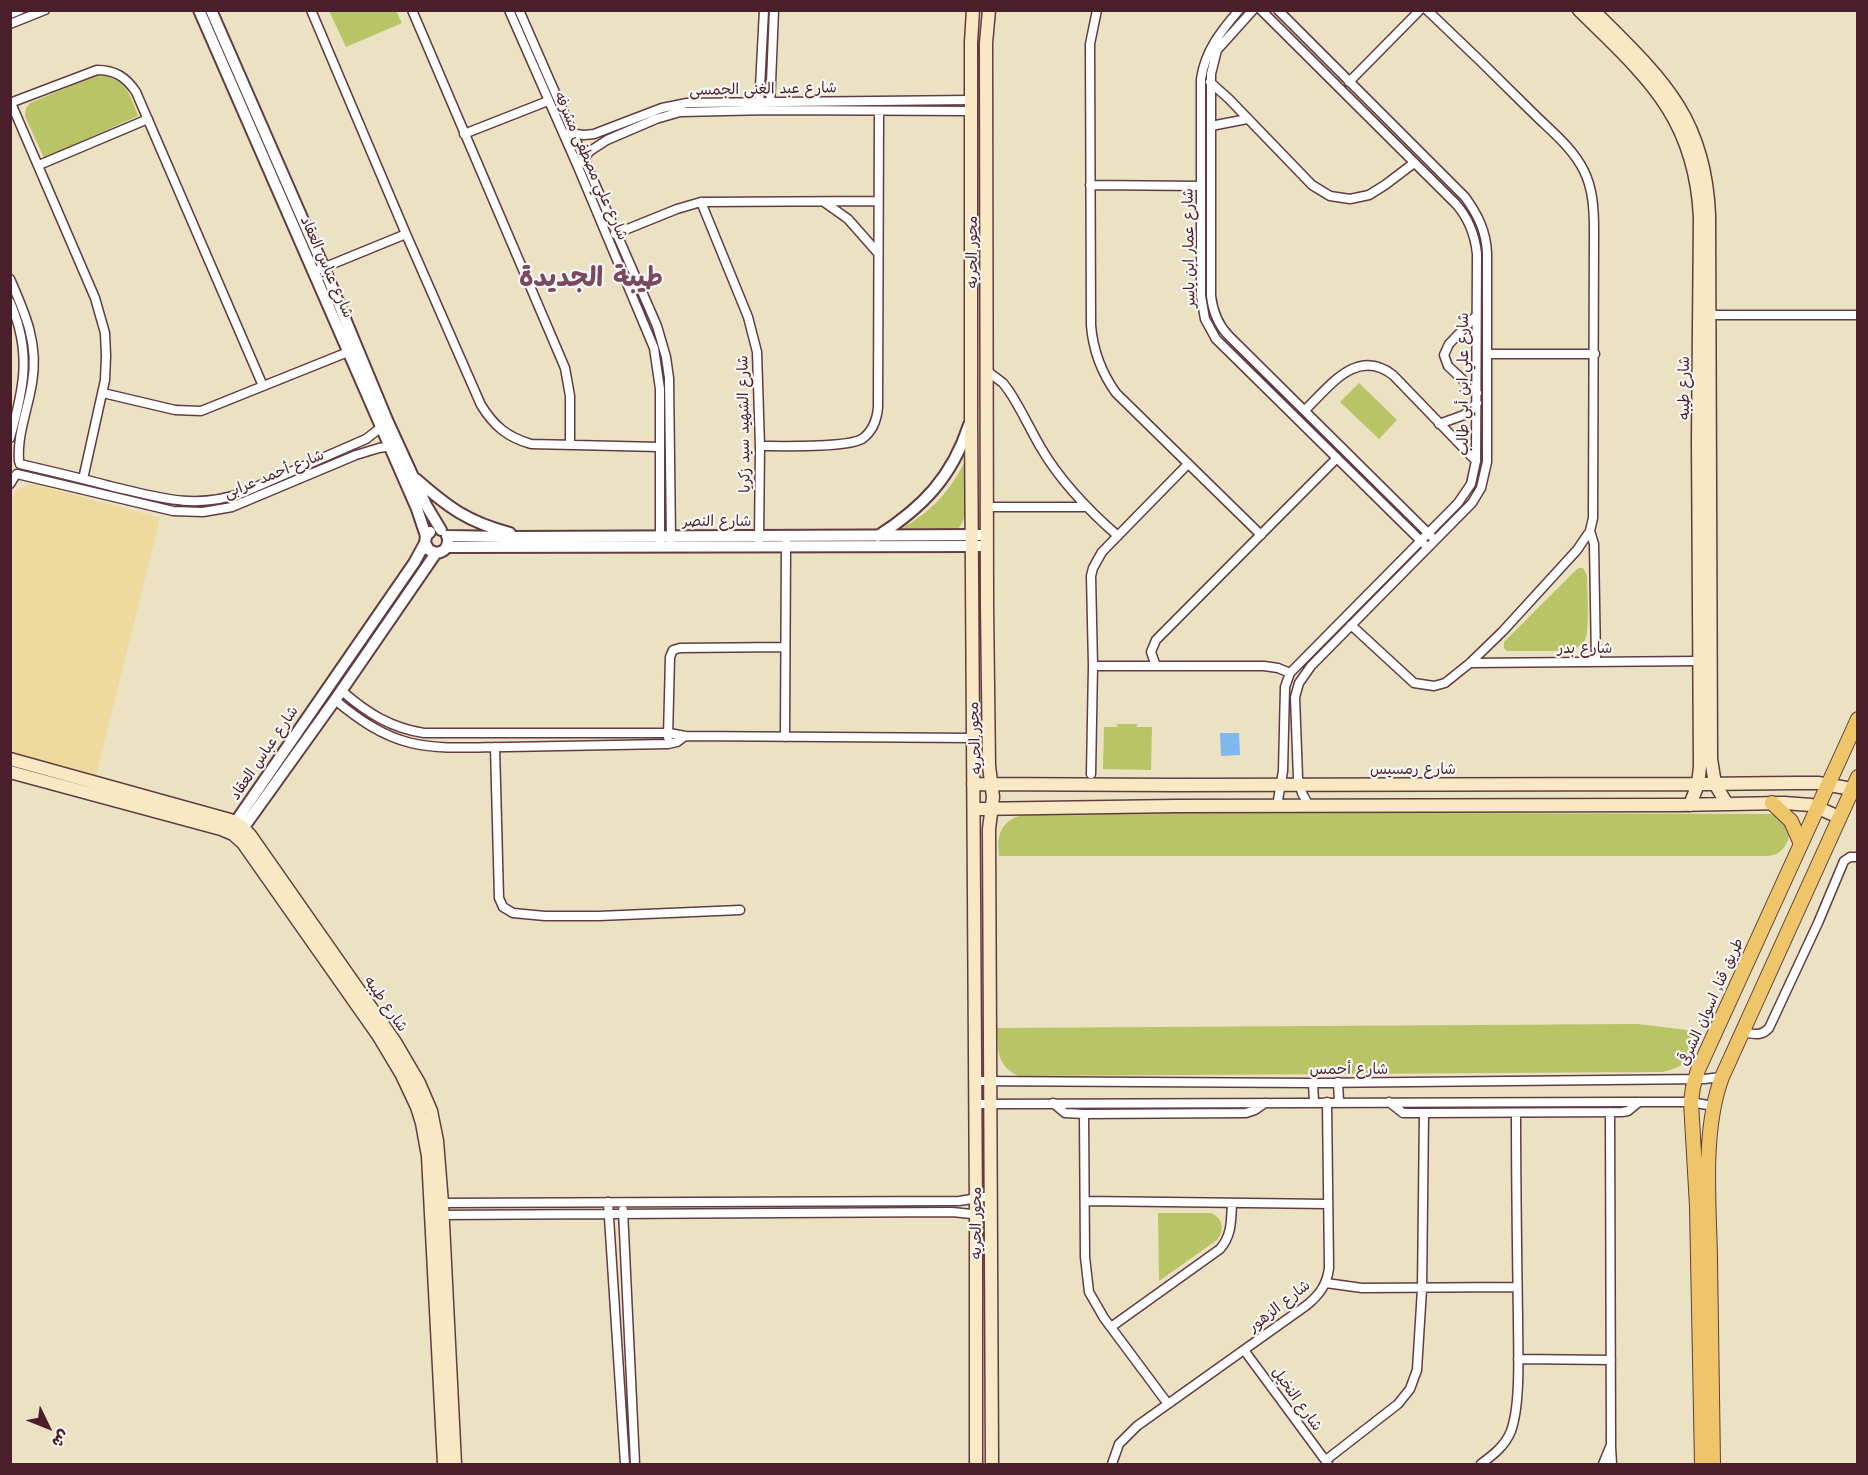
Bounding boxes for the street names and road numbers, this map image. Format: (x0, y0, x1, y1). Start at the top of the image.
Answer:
street label: شارع عبد الغنى الجمسى (689, 79, 837, 99)
street label: شارع علي مصطفى مشرفه (550, 89, 632, 243)
street label: شارع عمار ابن ياسر (1179, 188, 1199, 308)
street label: شارع عباس العقاد (297, 213, 357, 321)
street label: محور الحريه (963, 216, 981, 288)
street label: شارع علي ابن أبي طالب (1454, 312, 1472, 456)
street label: شارع الشهيد سيد زكريا (734, 355, 754, 493)
street label: شارع طيبه (1675, 356, 1693, 420)
street label: شارع أحمد عرابى (221, 446, 327, 502)
street label: شارع النصر (683, 512, 751, 530)
street label: شارع بدر (1558, 639, 1612, 657)
street label: محور الحريه (964, 701, 986, 775)
street label: شارع عباس العقاد (226, 703, 302, 803)
street label: شارع رمسيس (1370, 760, 1456, 778)
street label: طريق قنا, اسوان الشرقى (1675, 935, 1747, 1069)
street label: شارع طيبه (360, 973, 412, 1035)
street label: شارع أحمس (1310, 1060, 1388, 1078)
street label: محور الحريه (967, 1187, 985, 1259)
street label: شارع الزهور (1244, 1276, 1314, 1336)
street label: شارع النخيل (1268, 1364, 1326, 1434)

